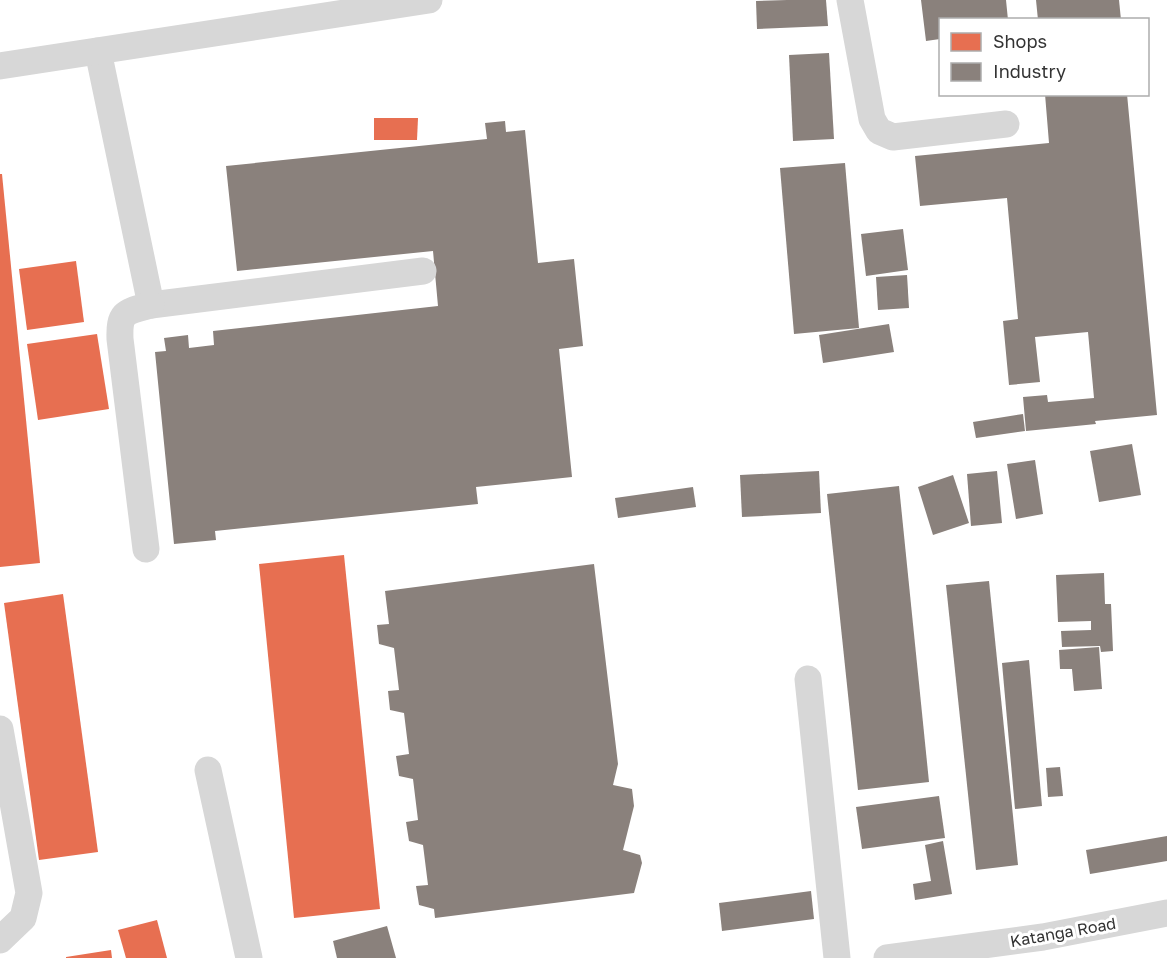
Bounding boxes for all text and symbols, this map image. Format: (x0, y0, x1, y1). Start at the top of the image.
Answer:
legend (939, 18, 1149, 96)
text: Shops (993, 30, 1047, 52)
text: Industry (993, 60, 1066, 82)
street label: Katanga Road (1009, 913, 1117, 951)

